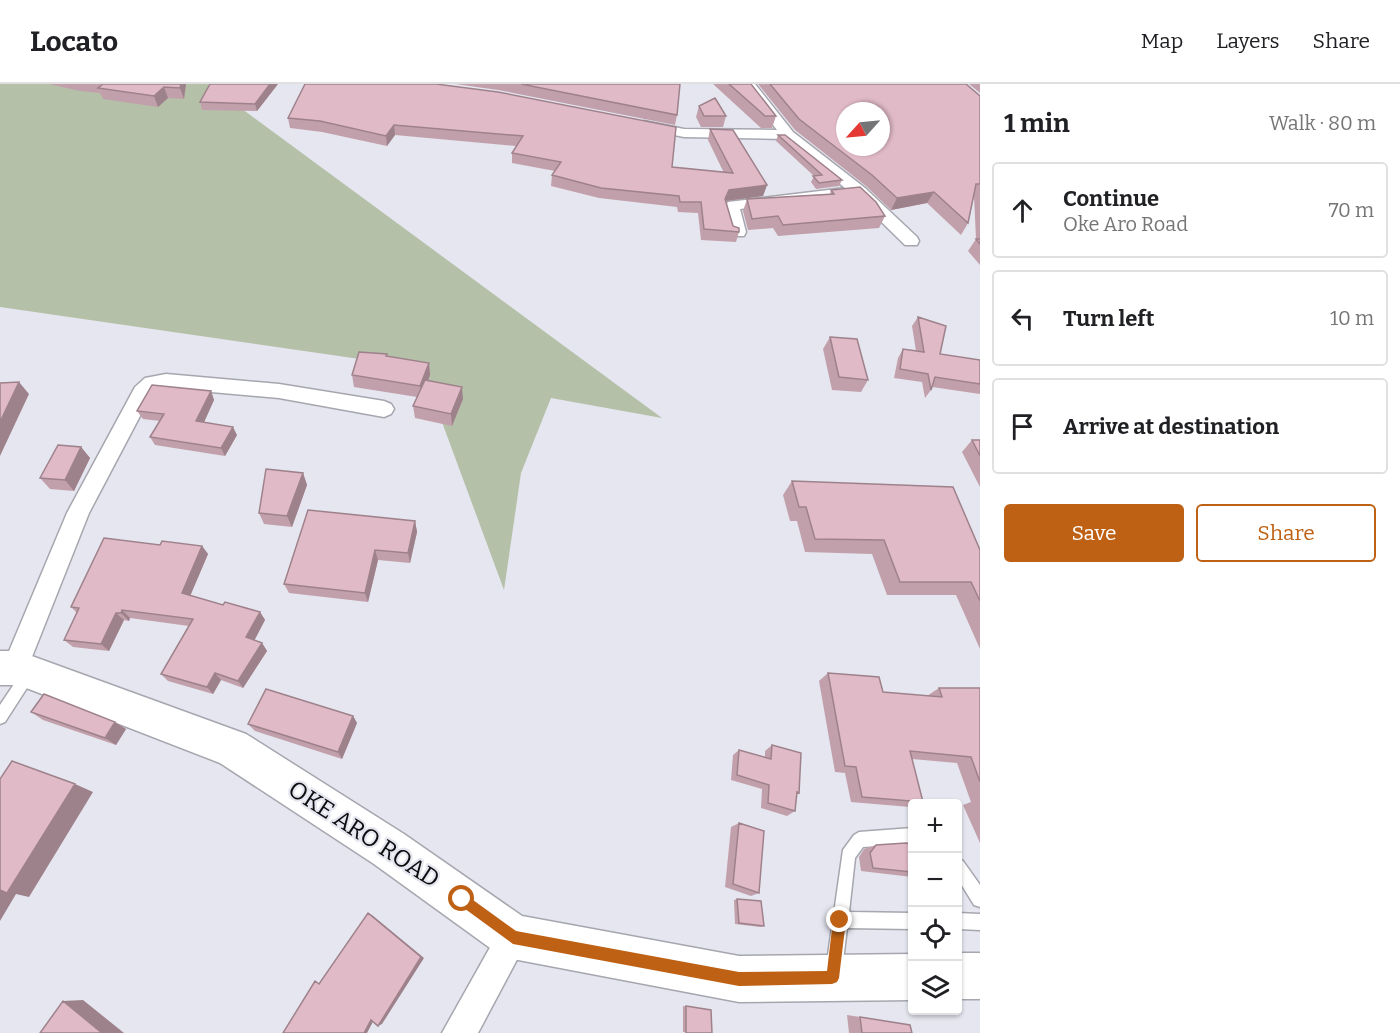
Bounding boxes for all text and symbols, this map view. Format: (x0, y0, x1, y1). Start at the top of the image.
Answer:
text: Locato (30, 25, 118, 58)
text: Map (1141, 28, 1183, 54)
text: Layers (1216, 28, 1280, 54)
text: Share (1313, 28, 1370, 54)
north arrow (836, 102, 890, 156)
text: 1 min (1004, 108, 1070, 139)
text: Walk · 80 m (1269, 111, 1376, 135)
text: Continue (1063, 185, 1159, 212)
icon: ahead (1006, 194, 1039, 227)
text: 70 m (1328, 198, 1374, 222)
text: Oke Aro Road (1063, 212, 1188, 236)
icon: left (1006, 302, 1039, 335)
text: Turn left (1063, 305, 1155, 332)
text: 10 m (1330, 306, 1374, 330)
icon: arrive (1006, 410, 1039, 443)
text: Arrive at destination (1063, 413, 1279, 440)
button: Save (1004, 504, 1184, 562)
button: Share (1196, 504, 1376, 562)
street label: OKE ARO ROAD (283, 775, 445, 893)
map controls (908, 799, 962, 1015)
button: + (908, 799, 962, 853)
button: − (908, 853, 962, 907)
route start (448, 885, 474, 911)
route end (826, 906, 852, 932)
button: locate (908, 907, 962, 961)
button: layers (908, 961, 962, 1015)

